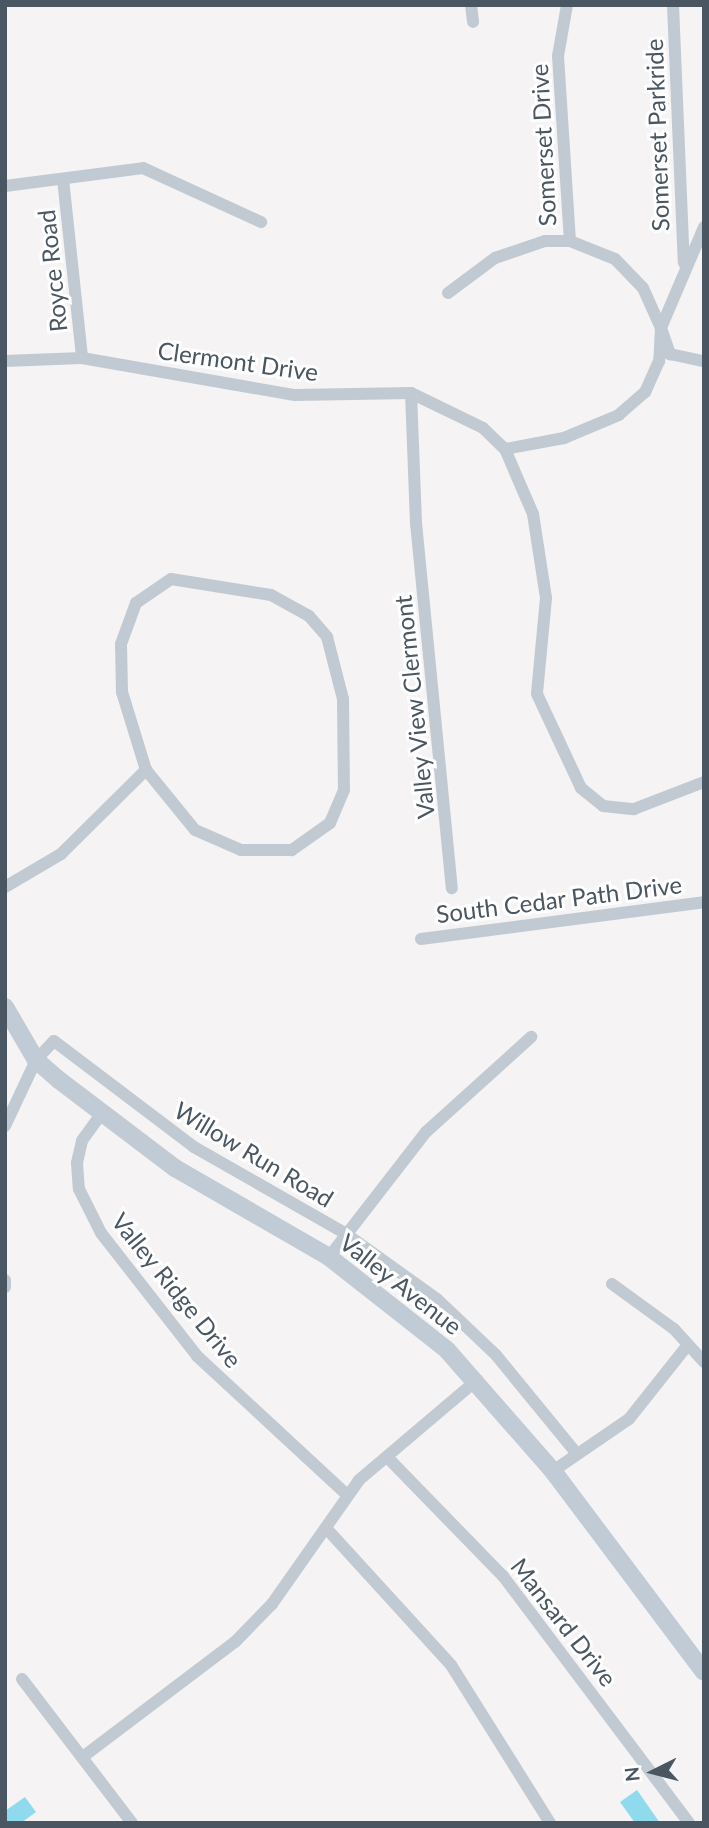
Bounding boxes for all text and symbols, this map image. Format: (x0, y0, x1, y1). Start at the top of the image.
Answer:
street label: Somerset Parkride (639, 38, 675, 232)
street label: Somerset Drive (524, 63, 562, 227)
street label: Royce Road (31, 208, 73, 334)
street label: Clermont Drive (156, 335, 320, 387)
street label: Valley View Clermont (388, 593, 440, 821)
street label: South Cedar Path Drive (434, 870, 684, 928)
street label: Willow Run Road (169, 1095, 339, 1213)
street label: Valley Ridge Drive (106, 1207, 248, 1373)
street label: Valley Avenue (334, 1227, 468, 1341)
street label: Mansard Drive (505, 1552, 623, 1692)
north arrow (618, 1737, 688, 1807)
text: N (619, 1766, 644, 1783)

